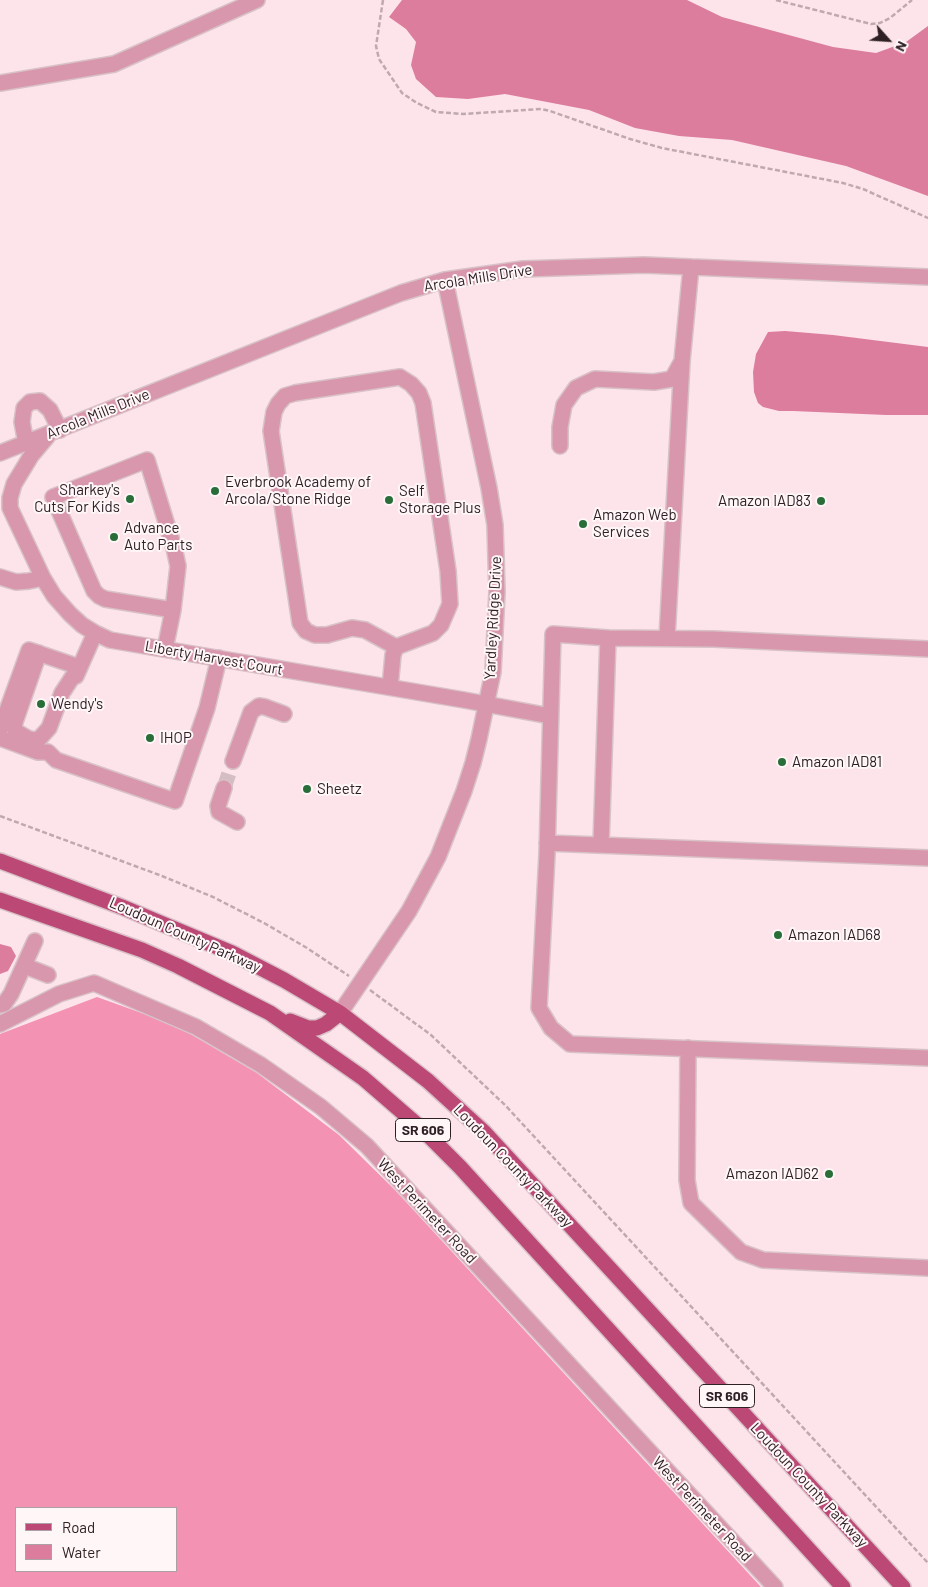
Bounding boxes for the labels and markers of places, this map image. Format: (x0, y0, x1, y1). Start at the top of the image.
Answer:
place label: Everbrook Academy of Arcola/Stone Ridge (225, 473, 371, 508)
place label: Sharkey's Cuts For Kids (34, 481, 120, 516)
place label: Self Storage Plus (399, 482, 481, 517)
marker: Everbrook Academy of Arcola/Stone Ridge (209, 485, 221, 497)
place label: Amazon IAD83 (718, 492, 811, 510)
marker: Sharkey's Cuts For Kids (124, 493, 136, 505)
marker: Self Storage Plus (383, 494, 395, 506)
marker: Amazon IAD83 (815, 495, 827, 507)
place label: Amazon Web Services (593, 506, 677, 541)
marker: Amazon Web Services (577, 518, 589, 530)
place label: Advance Auto Parts (124, 519, 192, 554)
marker: Advance Auto Parts (108, 531, 120, 543)
place label: Wendy's (51, 695, 103, 713)
marker: Wendy's (35, 698, 47, 710)
place label: IHOP (160, 729, 192, 747)
marker: IHOP (144, 732, 156, 744)
place label: Amazon IAD81 (792, 753, 882, 771)
marker: Amazon IAD81 (776, 756, 788, 768)
place label: Sheetz (317, 780, 362, 798)
marker: Sheetz (301, 783, 313, 795)
place label: Amazon IAD68 (788, 926, 881, 944)
marker: Amazon IAD68 (772, 929, 784, 941)
place label: Amazon IAD62 (726, 1165, 819, 1183)
marker: Amazon IAD62 (823, 1168, 835, 1180)

